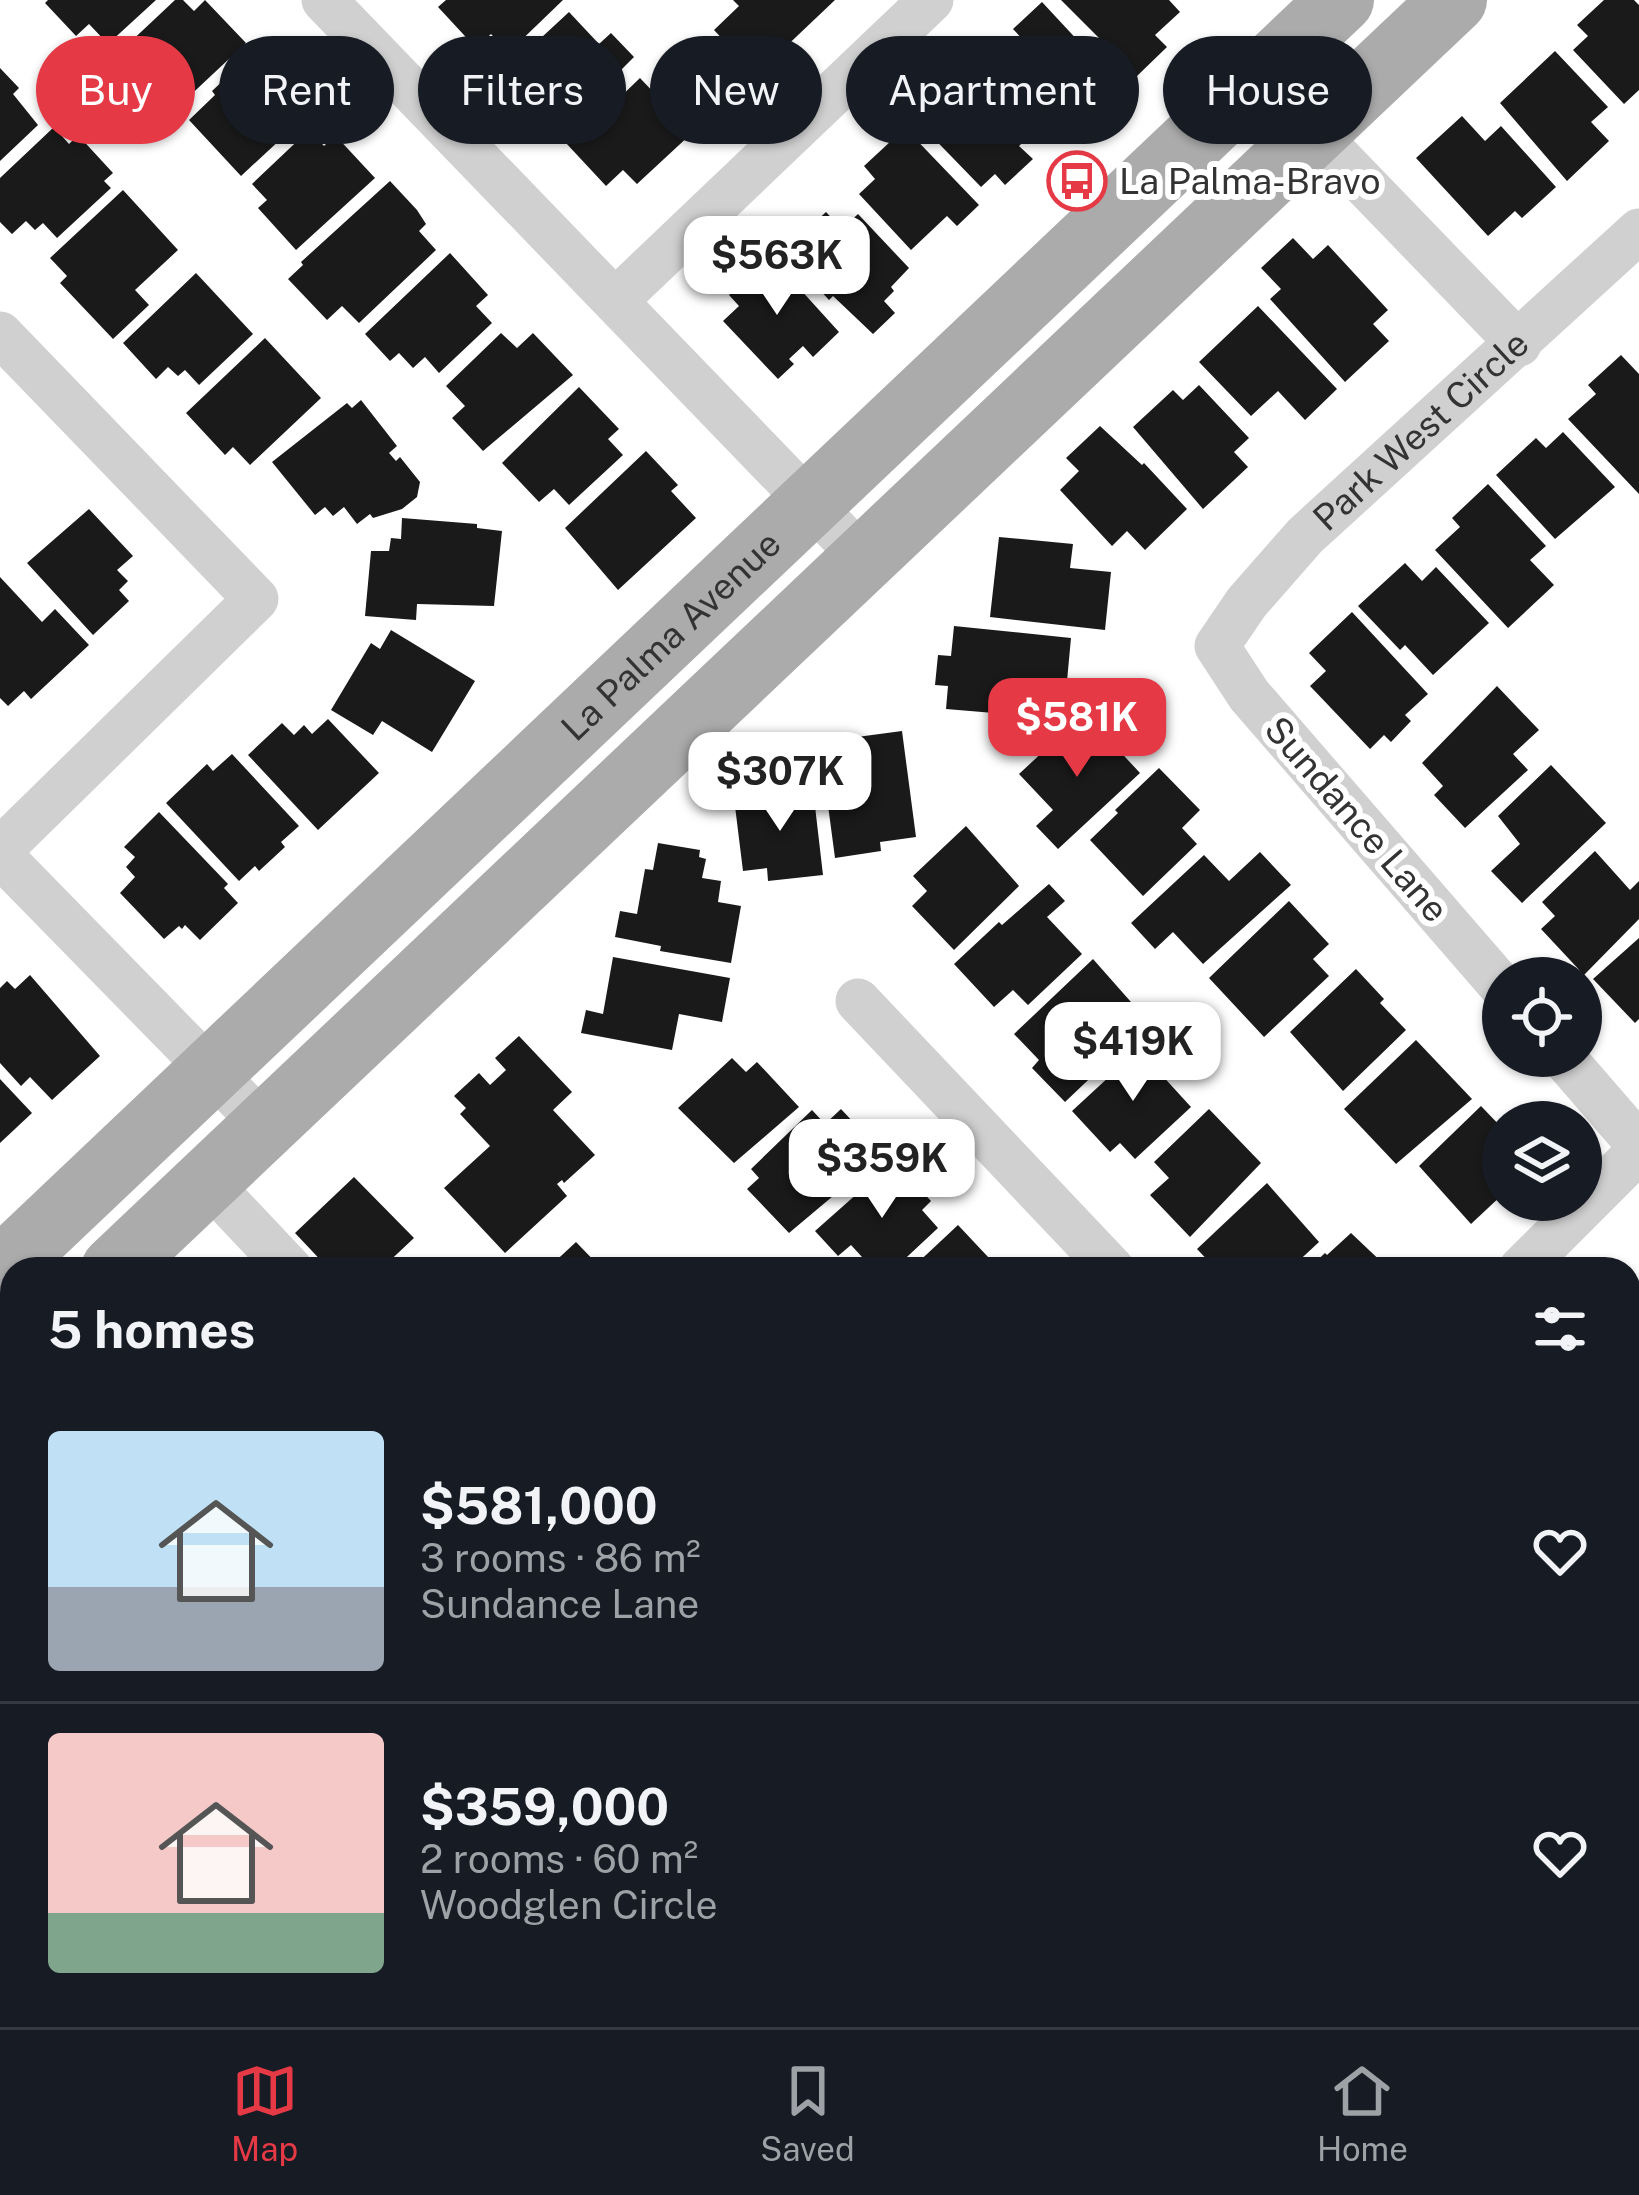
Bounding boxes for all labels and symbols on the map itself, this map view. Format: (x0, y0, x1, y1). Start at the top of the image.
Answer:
bus stop icon: La Palma-Bravo (1046, 150, 1108, 212)
place label: La Palma-Bravo (1119, 160, 1381, 202)
pin: $563K (693, 216, 861, 318)
street label: Park West Circle (1305, 322, 1537, 539)
street label: La Palma Avenue (553, 522, 789, 749)
pin: $581K (993, 678, 1161, 780)
street label: Sundance Lane (1257, 708, 1457, 930)
pin: $307K (696, 732, 864, 834)
pin: $419K (1049, 1002, 1217, 1104)
pin: $359K (798, 1119, 966, 1221)

